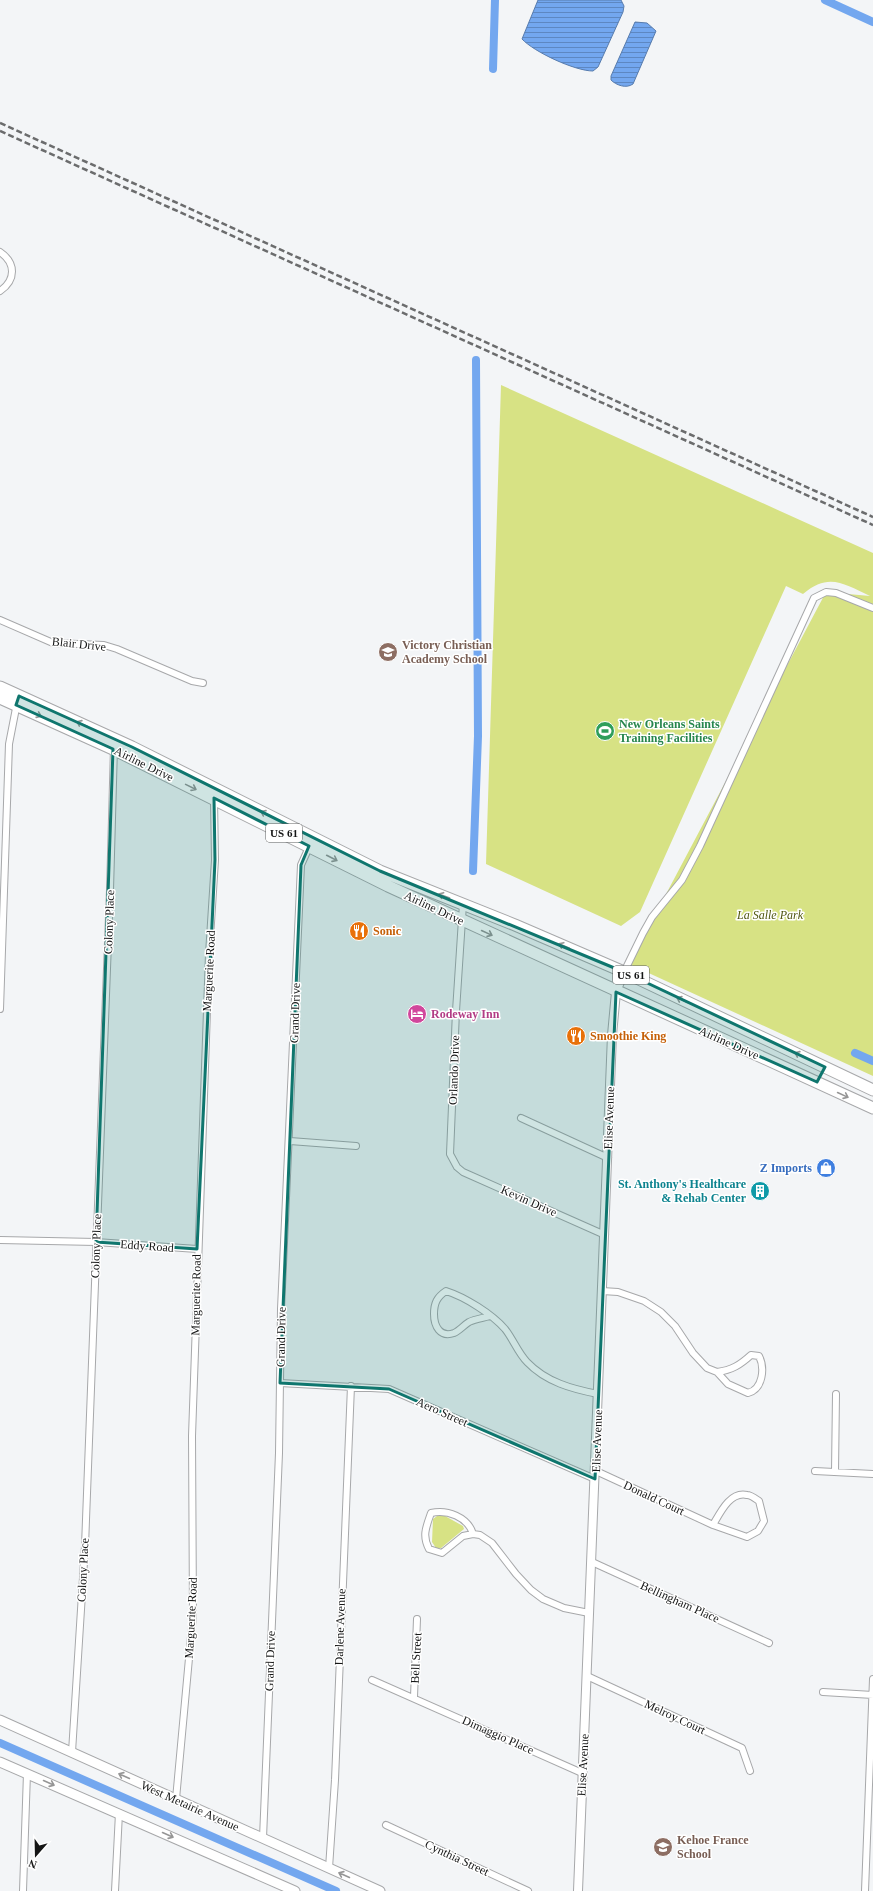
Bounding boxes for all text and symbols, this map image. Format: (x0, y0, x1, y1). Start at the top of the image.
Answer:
street label: Blair Drive (51, 634, 107, 654)
place label: Victory Christian Academy School (402, 638, 492, 666)
school or university icon: Victory Christian Academy School (377, 641, 399, 663)
one-way arrow (29, 711, 41, 718)
place label: New Orleans Saints Training Facilities (619, 717, 720, 745)
one-way arrow (76, 720, 88, 727)
sports icon: New Orleans Saints Training Facilities (594, 720, 616, 742)
street label: Airline Drive (112, 744, 176, 784)
one-way arrow (185, 784, 197, 791)
one-way arrow (260, 810, 272, 817)
road number: US 61 (266, 824, 302, 842)
one-way arrow (326, 855, 338, 862)
street label: Airline Drive (402, 888, 466, 928)
street label: Colony Place (101, 890, 117, 954)
one-way arrow (438, 892, 450, 900)
park label: La Salle Park (736, 908, 804, 922)
restaurant icon: Sonic (348, 920, 370, 942)
place label: Sonic (373, 924, 402, 938)
one-way arrow (481, 929, 493, 937)
street label: Marguerite Road (200, 930, 218, 1012)
one-way arrow (558, 942, 570, 949)
road number: US 61 (613, 966, 649, 984)
street label: Grand Drive (287, 983, 303, 1043)
one-way arrow (677, 996, 689, 1003)
hotel icon: Rodeway Inn (406, 1003, 428, 1025)
place label: Rodeway Inn (431, 1007, 500, 1021)
street label: Airline Drive (697, 1024, 761, 1062)
restaurant icon: Smoothie King (565, 1025, 587, 1047)
place label: Smoothie King (590, 1029, 666, 1043)
street label: Orlando Drive (446, 1035, 462, 1105)
one-way arrow (794, 1051, 806, 1058)
street label: Elise Avenue (601, 1086, 617, 1150)
one-way arrow (837, 1092, 849, 1099)
shop icon: Z Imports (815, 1157, 837, 1179)
place label: Z Imports (760, 1161, 812, 1175)
place label: St. Anthony's Healthcare & Rehab Center (618, 1177, 747, 1205)
building icon: St. Anthony's Healthcare & Rehab Center (749, 1180, 771, 1202)
street label: Kevin Drive (499, 1182, 559, 1220)
street label: Colony Place (88, 1214, 104, 1278)
street label: Eddy Road (120, 1237, 174, 1255)
street label: Marguerite Road (188, 1254, 204, 1336)
street label: Grand Drive (273, 1307, 289, 1367)
street label: Aero Street (414, 1394, 471, 1430)
street label: Elise Avenue (589, 1409, 605, 1473)
street label: Donald Court (621, 1478, 687, 1518)
street label: Colony Place (74, 1538, 92, 1602)
street label: Marguerite Road (182, 1577, 200, 1659)
street label: Bellingham Place (638, 1578, 722, 1626)
street label: Darlene Avenue (332, 1588, 348, 1666)
street label: Grand Drive (262, 1631, 278, 1691)
street label: Bell Street (408, 1632, 424, 1684)
street label: Melroy Court (642, 1697, 708, 1737)
street label: Dimaggio Place (460, 1713, 536, 1757)
street label: Elise Avenue (574, 1733, 592, 1797)
one-way arrow (118, 1772, 130, 1779)
street label: West Metairie Avenue (139, 1778, 241, 1834)
one-way arrow (42, 1779, 54, 1787)
one-way arrow (161, 1832, 173, 1839)
place label: Kehoe France School (677, 1833, 749, 1861)
north arrow (16, 1835, 56, 1875)
school or university icon: Kehoe France School (652, 1836, 674, 1858)
street label: Cynthia Street (423, 1837, 492, 1879)
text: N (27, 1857, 38, 1871)
one-way arrow (339, 1871, 351, 1878)

